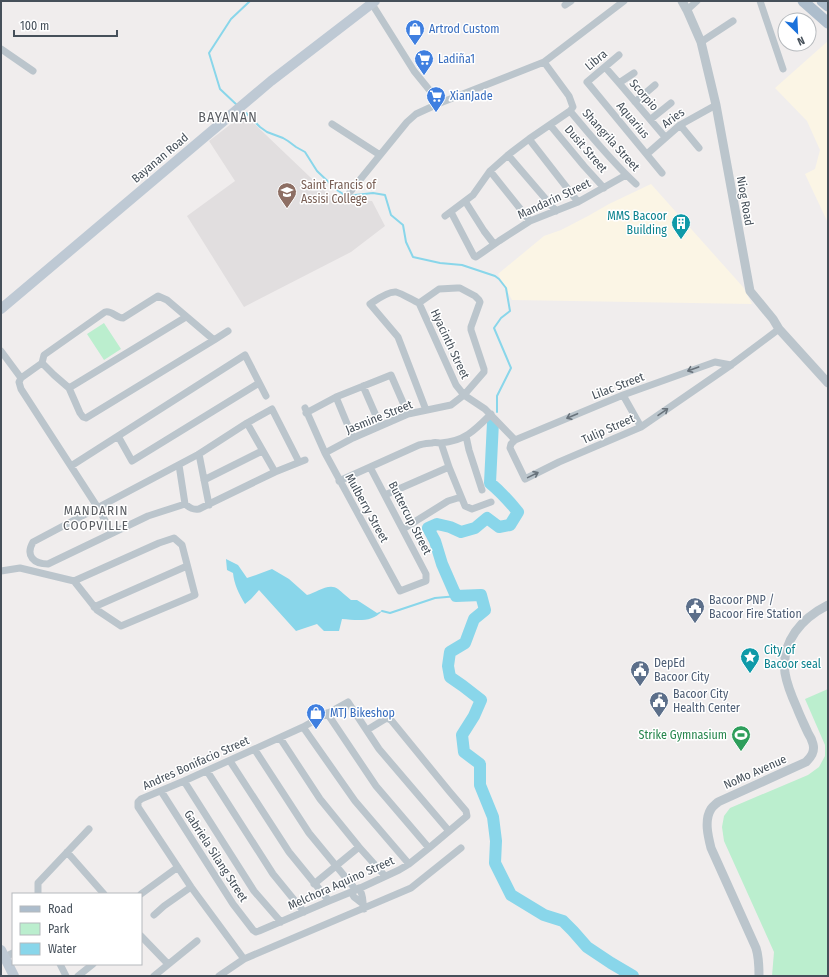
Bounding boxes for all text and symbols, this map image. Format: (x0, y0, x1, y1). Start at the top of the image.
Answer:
scale bar (14, 12, 117, 38)
north arrow (777, 12, 817, 52)
shop icon: Artrod Custom (404, 18, 426, 46)
text: 100 m (20, 19, 49, 33)
place label: Artrod Custom (429, 22, 499, 36)
text: N (795, 33, 807, 48)
street label: Libra (582, 47, 610, 73)
supermarket icon: Ladiña1 (413, 48, 435, 76)
place label: Ladiña1 (438, 52, 475, 66)
street label: Scorpio (627, 76, 661, 114)
supermarket icon: XianJade (425, 85, 447, 113)
place label: XianJade (450, 89, 493, 103)
street label: Aquarius (614, 99, 652, 141)
street label: Aries (659, 105, 687, 131)
street label: Shangrila Street (579, 106, 643, 174)
district label: BAYANAN (198, 109, 258, 126)
street label: Dusit Street (562, 123, 610, 175)
street label: Bayanan Road (129, 130, 191, 186)
street label: Niog Road (734, 175, 756, 227)
street label: Mandarin Street (515, 176, 593, 222)
place label: Saint Francis of Assisi College (301, 178, 377, 206)
school or university icon: Saint Francis of Assisi College (276, 181, 298, 209)
place label: MMS Bacoor Building (607, 209, 668, 237)
building icon: MMS Bacoor Building (670, 212, 692, 240)
street label: Hyacinth Street (428, 307, 472, 381)
one-way arrow (688, 366, 700, 374)
street label: Lilac Street (590, 370, 646, 402)
street label: Jasmine Street (343, 397, 415, 437)
one-way arrow (657, 408, 668, 416)
street label: Tulip Street (579, 411, 637, 447)
one-way arrow (567, 413, 579, 420)
street label: Mulberry Street (342, 471, 392, 545)
one-way arrow (527, 471, 539, 478)
street label: Buttercup Street (386, 479, 435, 557)
district label: MANDARIN COOPVILLE (63, 503, 129, 533)
place label: Bacoor PNP / Bacoor Fire Station (709, 593, 802, 621)
public building icon: Bacoor PNP / Bacoor Fire Station (684, 596, 706, 624)
place label: City of Bacoor seal (764, 643, 821, 671)
place icon: City of Bacoor seal (739, 646, 761, 674)
place label: DepEd Bacoor City (654, 656, 710, 684)
public building icon: DepEd Bacoor City (629, 659, 651, 687)
place label: Bacoor City Health Center (673, 687, 741, 715)
public building icon: Bacoor City Health Center (648, 690, 670, 718)
shop icon: MTJ Bikeshop (305, 702, 327, 730)
place label: MTJ Bikeshop (330, 706, 395, 720)
sports icon: Strike Gymnasium (730, 724, 752, 752)
place label: Strike Gymnasium (638, 728, 727, 742)
street label: Andres Bonifacio Street (141, 733, 251, 793)
street label: NoMo Avenue (721, 752, 789, 792)
street label: Gabriela Silang Street (181, 808, 251, 904)
street label: Melchora Aquino Street (286, 853, 396, 913)
legend (12, 893, 142, 965)
text: Road (48, 902, 73, 916)
text: Park (48, 922, 70, 936)
text: Water (48, 942, 77, 956)

